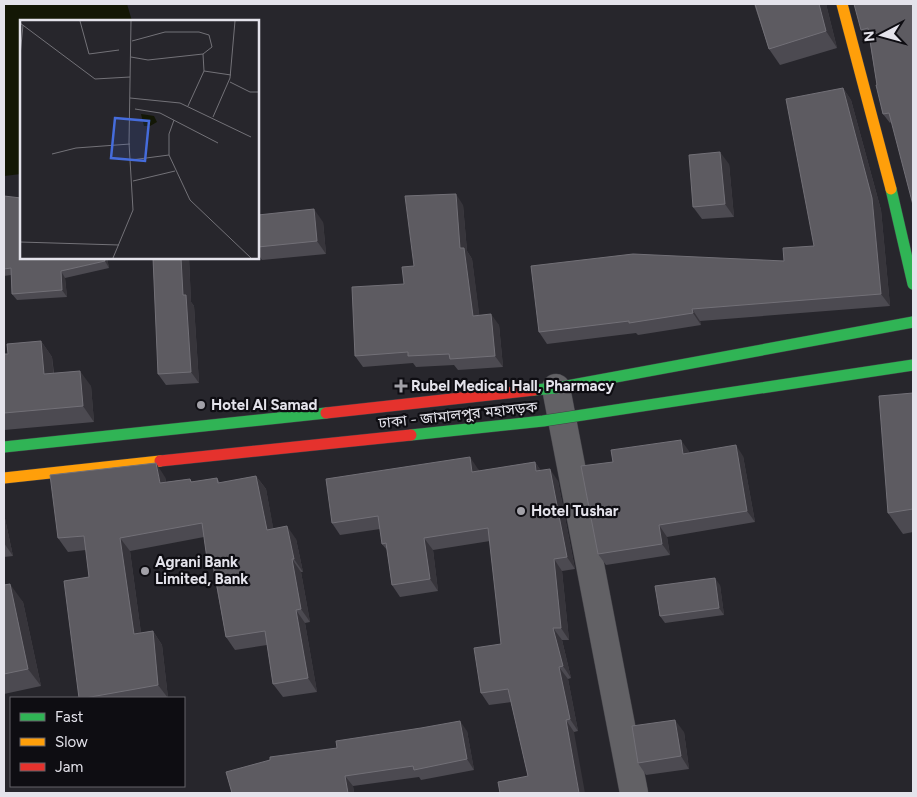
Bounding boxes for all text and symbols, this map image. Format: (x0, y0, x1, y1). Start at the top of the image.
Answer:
north arrow (857, 10, 907, 60)
inset map (20, 20, 259, 259)
text: N (861, 30, 879, 43)
place label: Rubel Medical Hall, Pharmacy (411, 377, 614, 395)
marker: Rubel Medical Hall, Pharmacy (395, 380, 407, 392)
place label: Hotel Al Samad (211, 396, 318, 414)
street label: ঢাকা - জামালপুর মহাসড়ক (377, 398, 539, 432)
marker: Hotel Al Samad (195, 399, 207, 411)
place label: Hotel Tushar (531, 502, 619, 520)
marker: Hotel Tushar (515, 505, 527, 517)
place label: Agrani Bank Limited, Bank (155, 553, 248, 588)
marker: Agrani Bank Limited, Bank (139, 565, 151, 577)
legend (10, 697, 185, 787)
text: Fast (55, 708, 84, 726)
text: Slow (55, 733, 88, 751)
text: Jam (55, 758, 83, 776)

